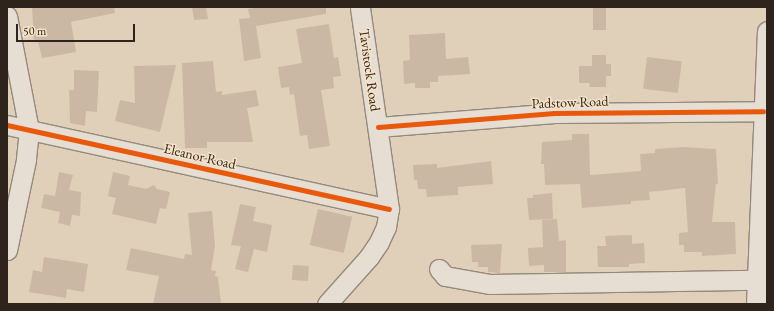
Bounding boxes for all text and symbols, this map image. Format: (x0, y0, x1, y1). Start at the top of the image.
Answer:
scale bar (18, 16, 137, 42)
text: 50 m (23, 23, 46, 39)
street label: Tavistock Road (356, 28, 384, 112)
street label: Padstow Road (531, 92, 609, 112)
street label: Eleanor Road (162, 140, 238, 172)

